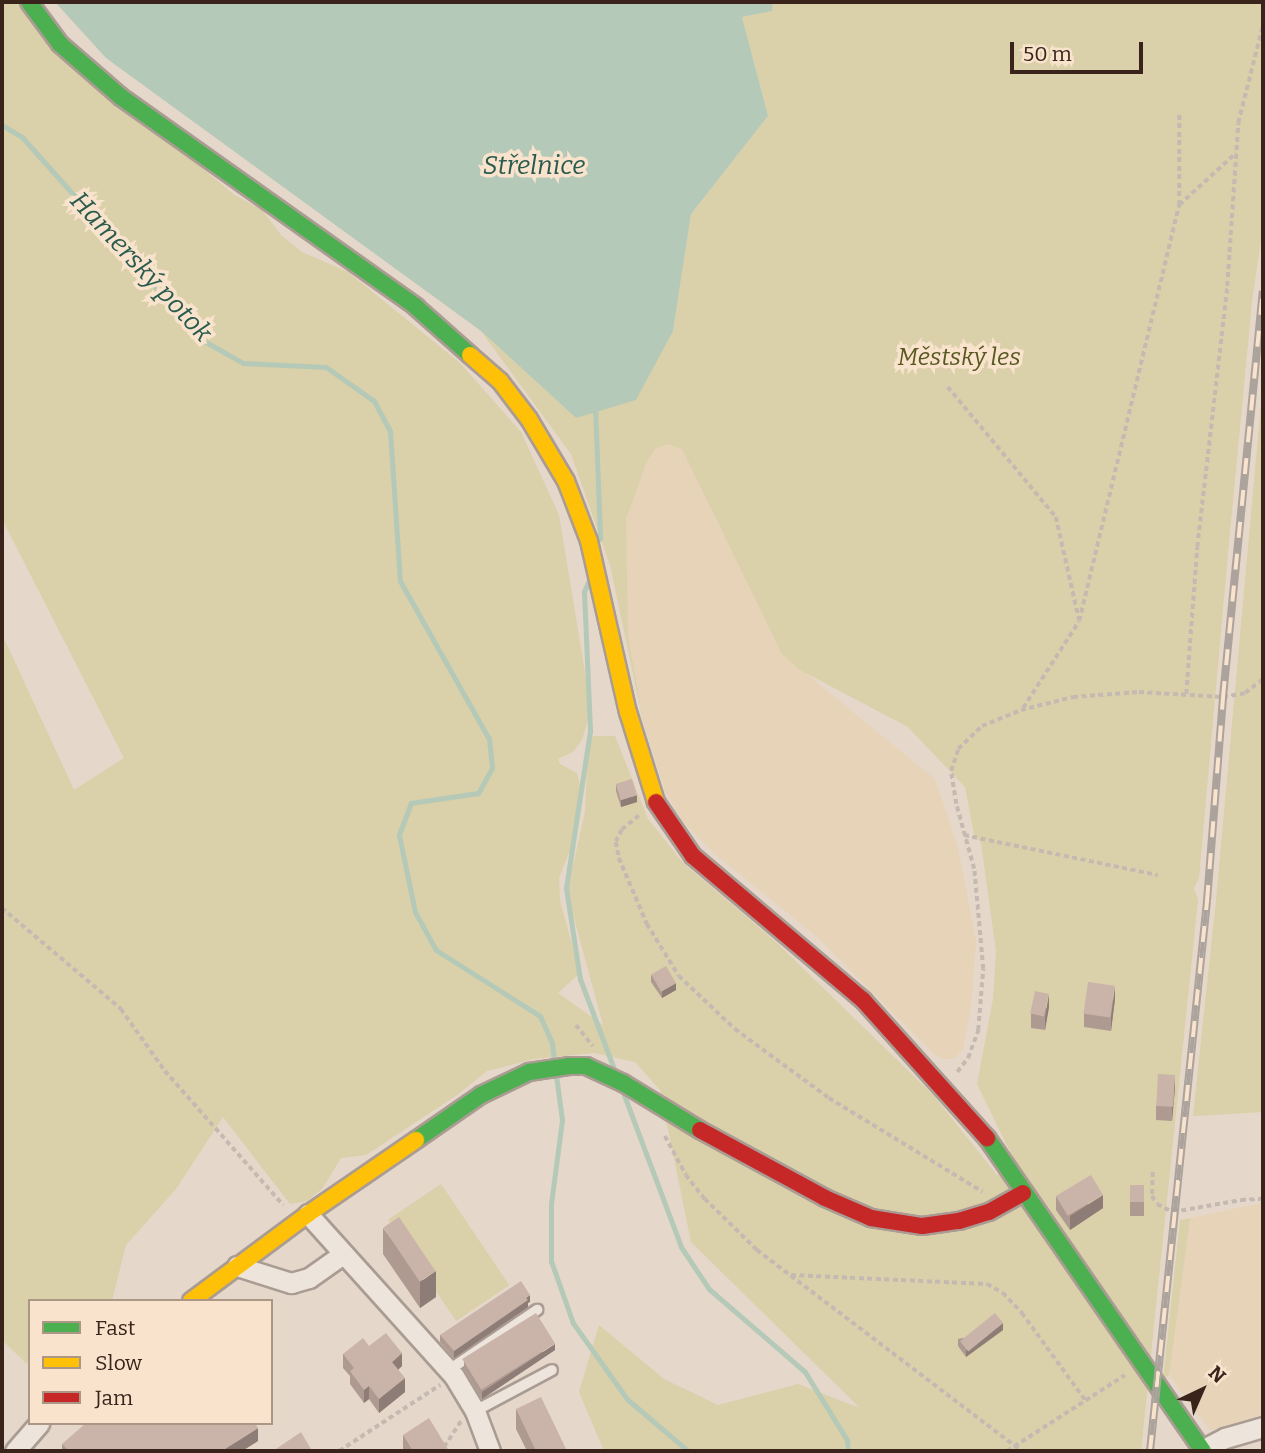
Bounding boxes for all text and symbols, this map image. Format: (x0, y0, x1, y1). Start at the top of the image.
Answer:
scale bar (1013, 28, 1146, 72)
text: 50 m (1023, 41, 1072, 67)
water label: Střelnice (483, 150, 585, 182)
water label: Hamerský potok (64, 186, 218, 348)
park label: Městský les (897, 344, 1021, 372)
legend (28, 1299, 273, 1425)
text: Fast (95, 1315, 135, 1341)
text: Slow (95, 1350, 142, 1376)
north arrow (1167, 1355, 1237, 1425)
text: N (1204, 1361, 1230, 1388)
text: Jam (95, 1385, 133, 1411)

